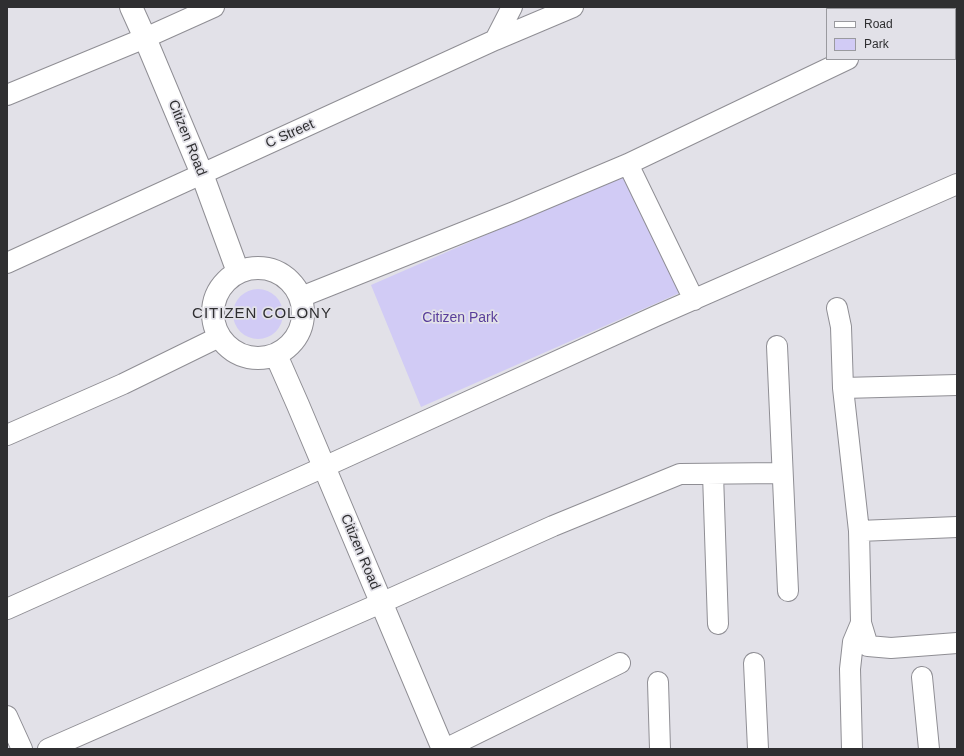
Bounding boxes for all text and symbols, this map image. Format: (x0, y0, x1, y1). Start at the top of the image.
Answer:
legend (826, 8, 956, 60)
text: Road (864, 17, 893, 31)
text: Park (864, 37, 889, 51)
street label: Citizen Road (164, 98, 210, 178)
street label: C Street (263, 116, 317, 152)
district label: CITIZEN COLONY (192, 305, 332, 323)
park label: Citizen Park (422, 310, 498, 326)
street label: Citizen Road (337, 512, 383, 592)

